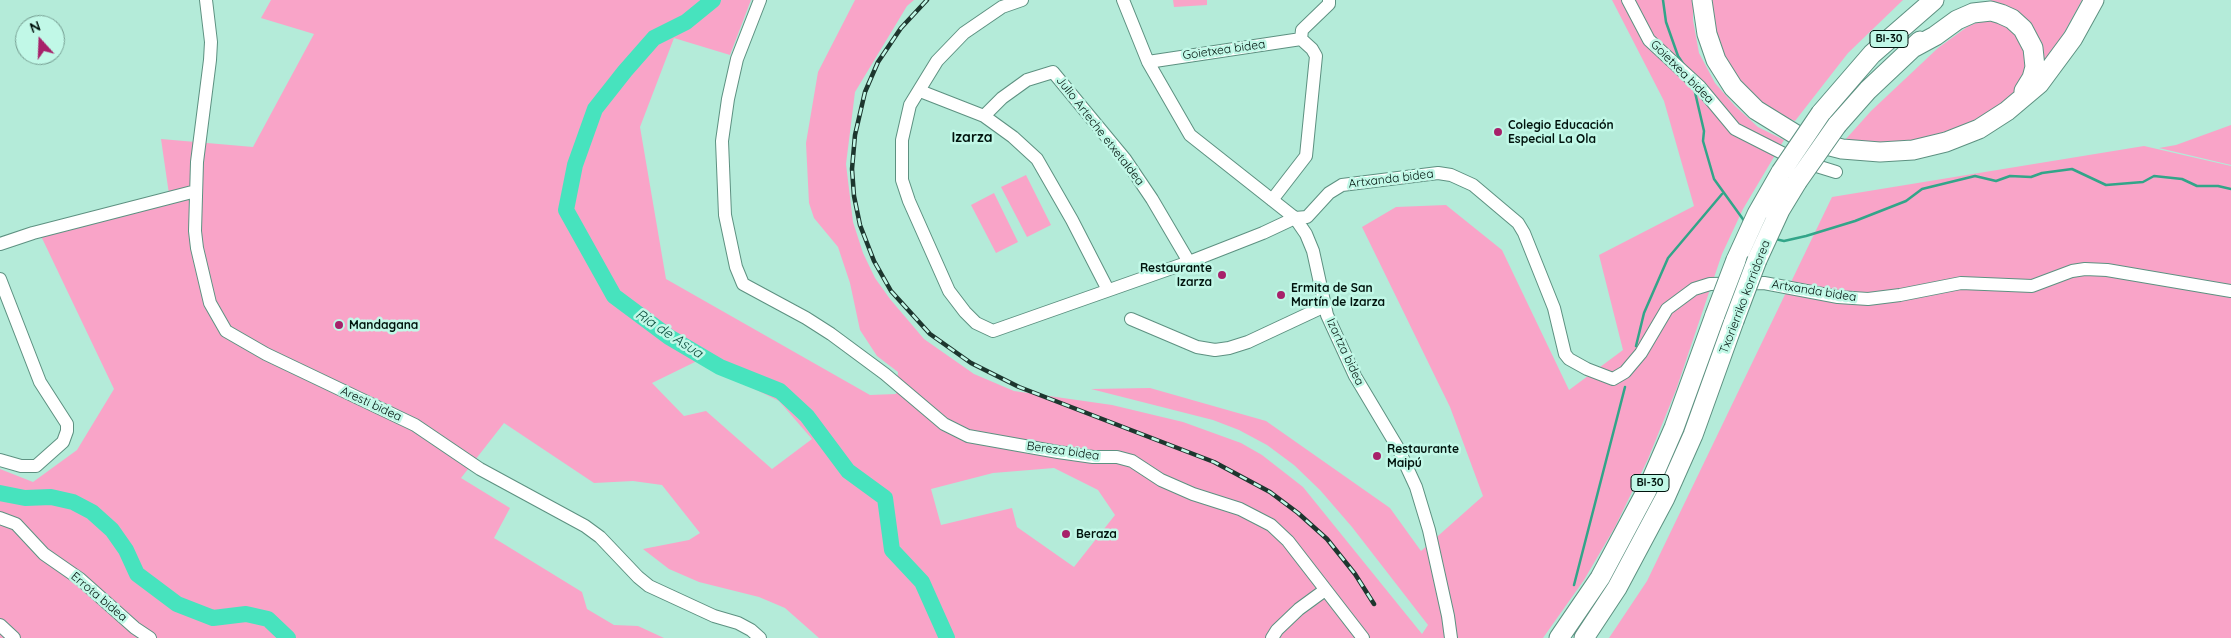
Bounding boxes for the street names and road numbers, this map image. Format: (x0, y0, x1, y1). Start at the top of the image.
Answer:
road number: BI-30 (1870, 30, 1908, 48)
street label: Goietxea bidea (1182, 37, 1266, 63)
street label: Goietxea bidea (1647, 37, 1717, 107)
street label: Julio Arteche etxetaldea (1053, 74, 1147, 188)
street label: Artxanda bidea (1348, 167, 1434, 191)
street label: Txorierriko korridorea (1717, 238, 1773, 356)
street label: Artxanda bidea (1771, 277, 1857, 305)
street label: Izartza bidea (1323, 316, 1367, 388)
street label: Aresti bidea (338, 384, 404, 424)
street label: Bereza bidea (1026, 439, 1100, 463)
road number: BI-30 (1631, 474, 1669, 492)
street label: Errota bidea (68, 569, 130, 625)

